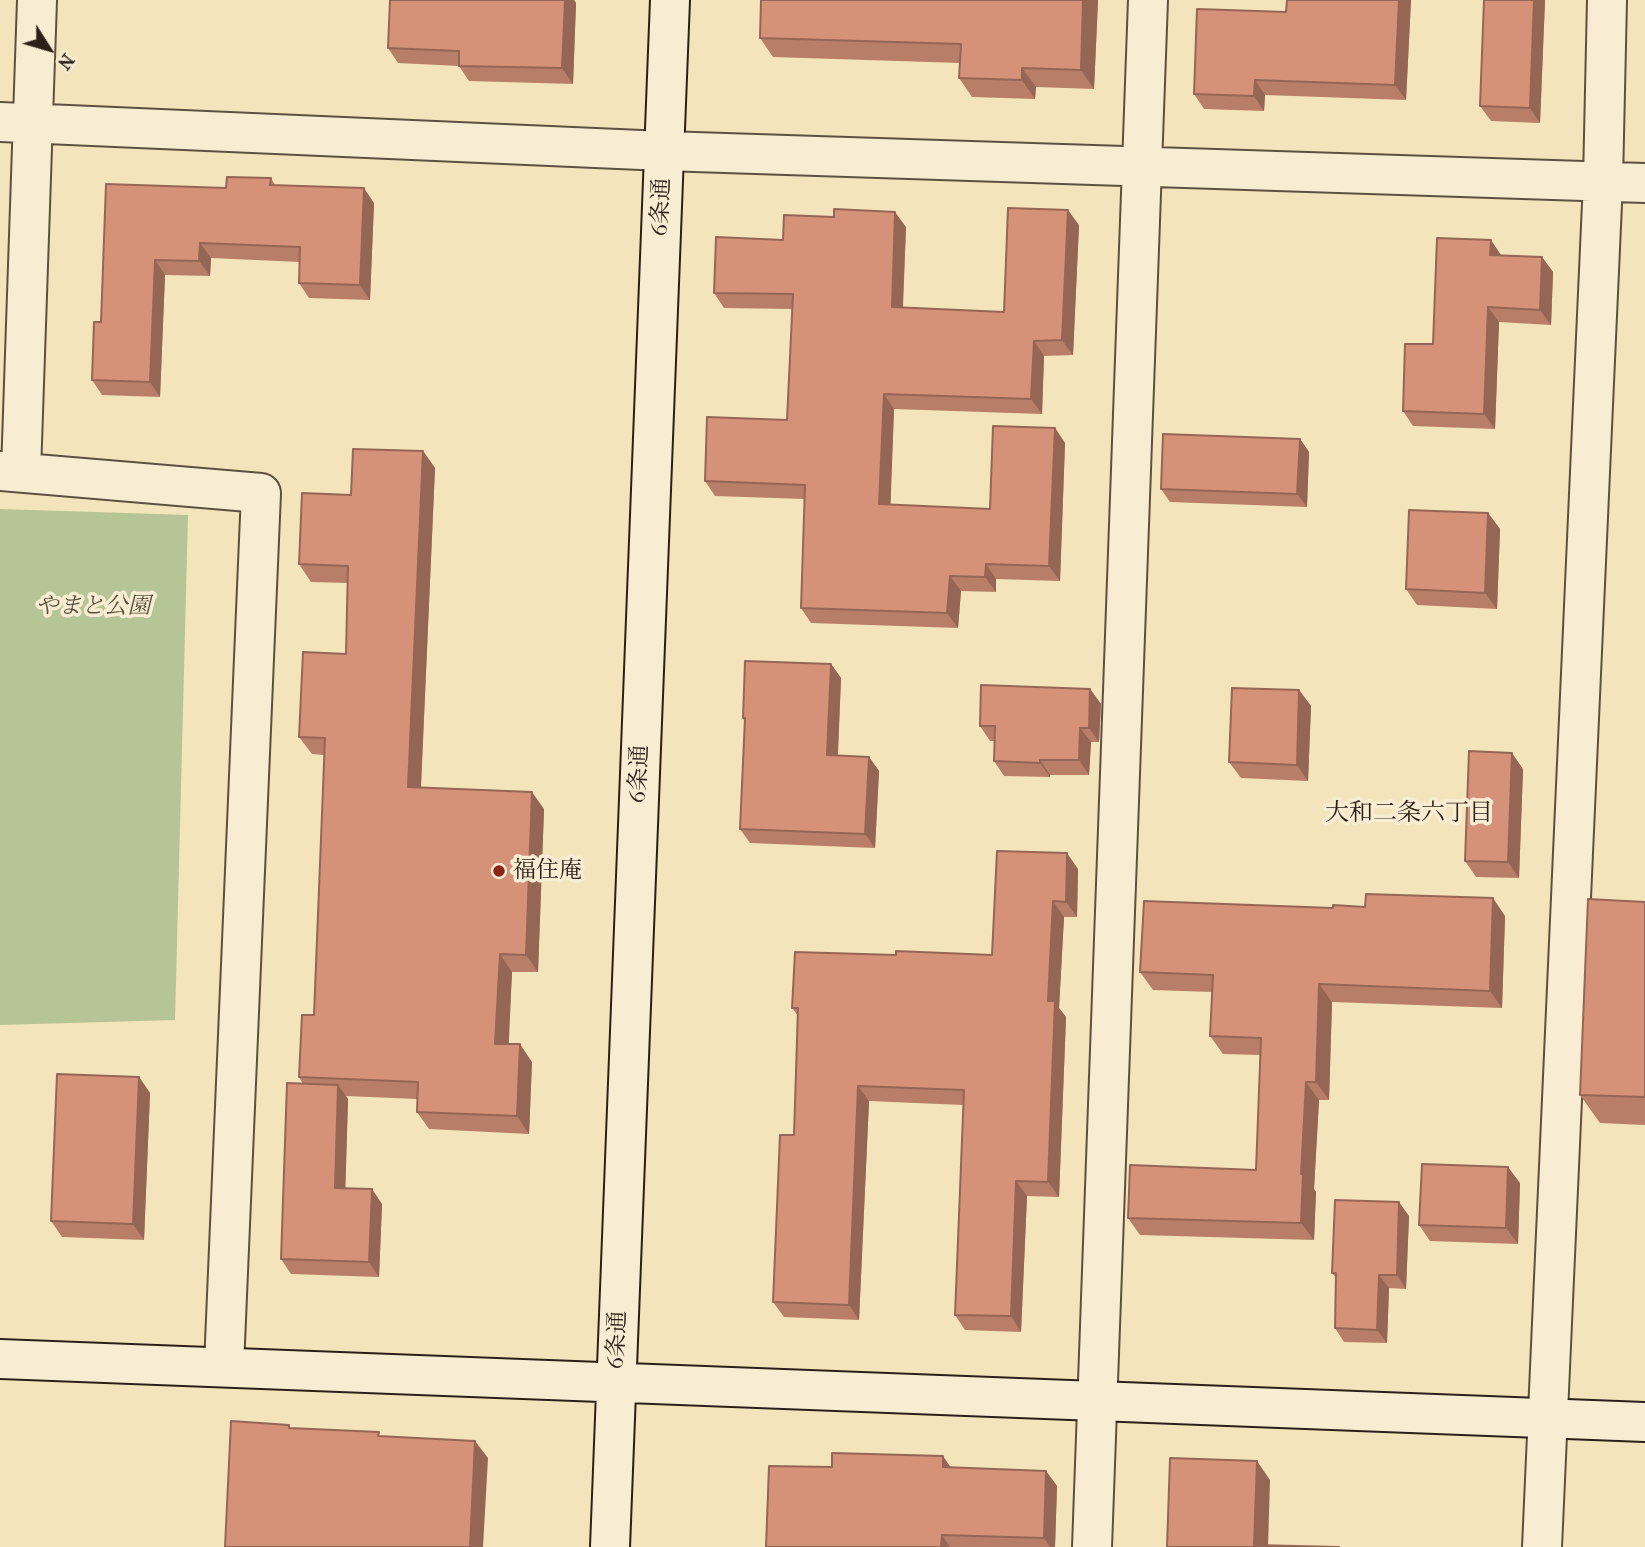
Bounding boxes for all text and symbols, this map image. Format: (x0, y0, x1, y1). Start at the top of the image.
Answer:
north arrow (14, 14, 84, 84)
text: N (53, 49, 79, 74)
street label: 6条通 (647, 177, 677, 237)
park label: やまと公園 (36, 593, 150, 621)
street label: 6条通 (625, 744, 655, 804)
district label: 大和二条六丁目 (1325, 800, 1493, 828)
place label: 福住庵 (513, 857, 582, 885)
marker: 福住庵 (491, 863, 507, 879)
street label: 6条通 (603, 1310, 633, 1370)

